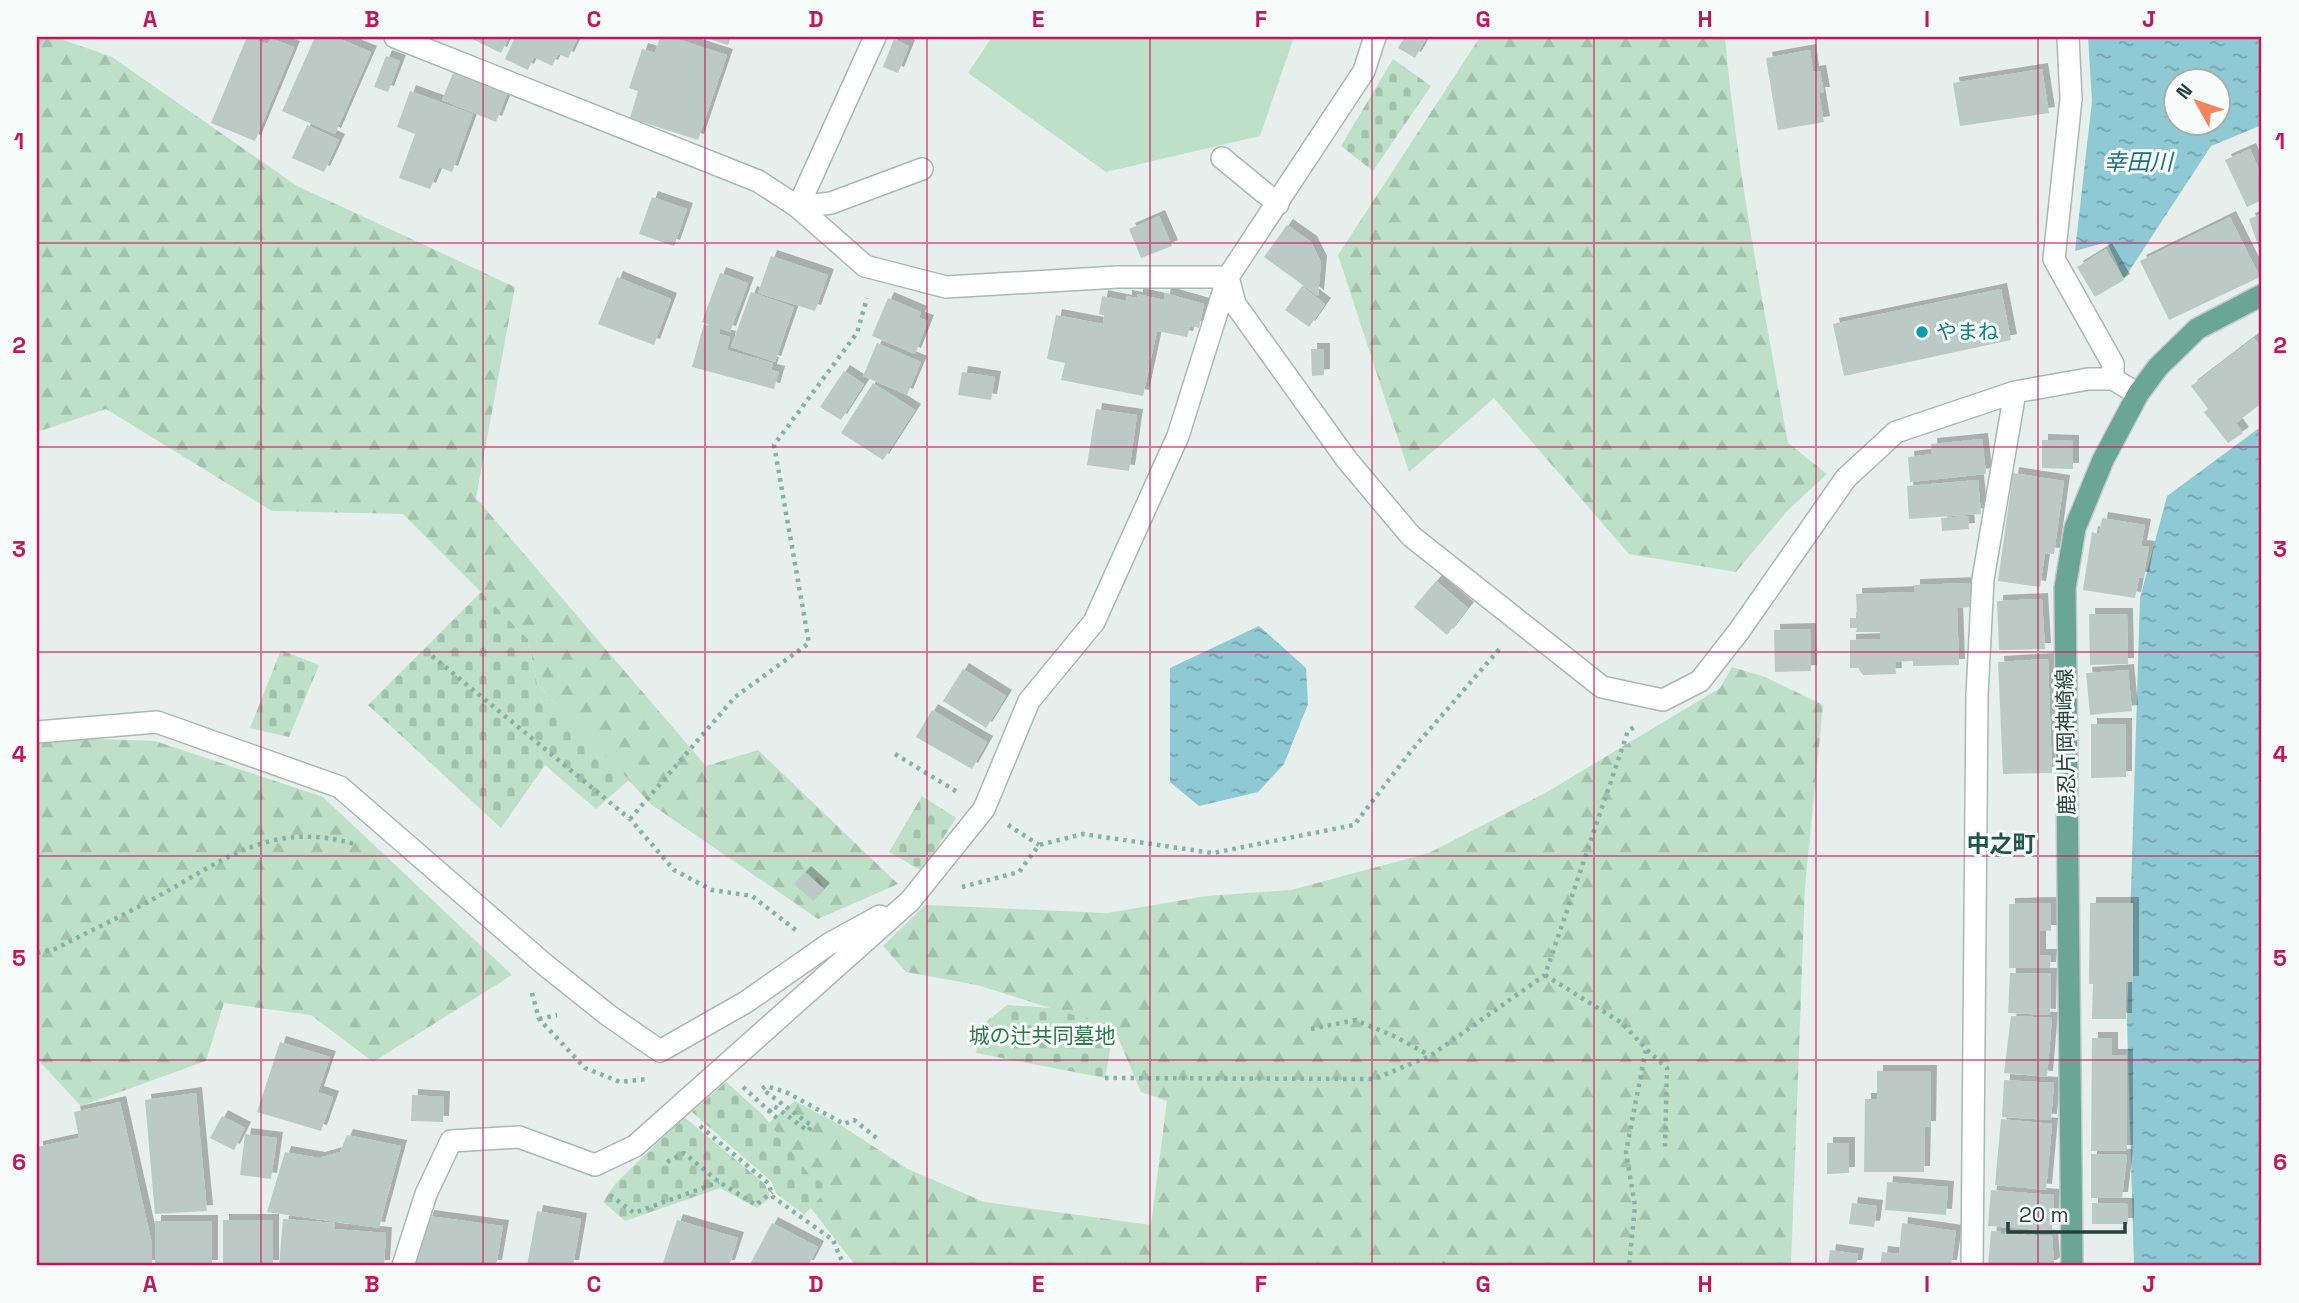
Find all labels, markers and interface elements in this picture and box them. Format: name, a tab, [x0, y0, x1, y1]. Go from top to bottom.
text: A	[143, 4, 158, 34]
text: B	[364, 4, 380, 34]
text: C	[587, 4, 601, 34]
text: D	[808, 4, 824, 34]
text: E	[1032, 4, 1044, 34]
text: F	[1255, 4, 1267, 34]
text: G	[1475, 4, 1491, 34]
text: H	[1697, 4, 1713, 34]
text: I	[1924, 4, 1930, 34]
text: J	[2142, 4, 2156, 34]
north arrow	[2162, 66, 2232, 136]
text: N	[2171, 78, 2198, 104]
text: 1	[14, 126, 24, 156]
text: 1	[2275, 126, 2285, 156]
water label: 幸田川	[2104, 147, 2176, 177]
place label: やまね	[1936, 318, 1999, 345]
marker: やまね	[1914, 324, 1930, 340]
text: 2	[12, 330, 26, 360]
text: 2	[2273, 330, 2287, 360]
text: 3	[12, 534, 26, 564]
text: 3	[2273, 534, 2287, 564]
street label: 鹿忍片岡神崎線	[2051, 668, 2080, 816]
text: 4	[12, 739, 27, 769]
text: 4	[2273, 739, 2288, 769]
district label: 中之町	[1967, 829, 2036, 859]
text: 5	[12, 943, 26, 973]
text: 5	[2273, 943, 2287, 973]
park label: 城の辻共同墓地	[969, 1022, 1116, 1049]
text: 6	[12, 1147, 26, 1177]
text: 6	[2273, 1147, 2287, 1177]
scale bar	[2008, 1191, 2126, 1235]
text: 20 m	[2019, 1201, 2069, 1228]
text: A	[143, 1269, 158, 1299]
text: B	[364, 1269, 380, 1299]
text: C	[587, 1269, 601, 1299]
text: D	[808, 1269, 824, 1299]
text: E	[1032, 1269, 1044, 1299]
text: F	[1255, 1269, 1267, 1299]
text: G	[1475, 1269, 1491, 1299]
text: H	[1697, 1269, 1713, 1299]
text: I	[1924, 1269, 1930, 1299]
text: J	[2142, 1269, 2156, 1299]

